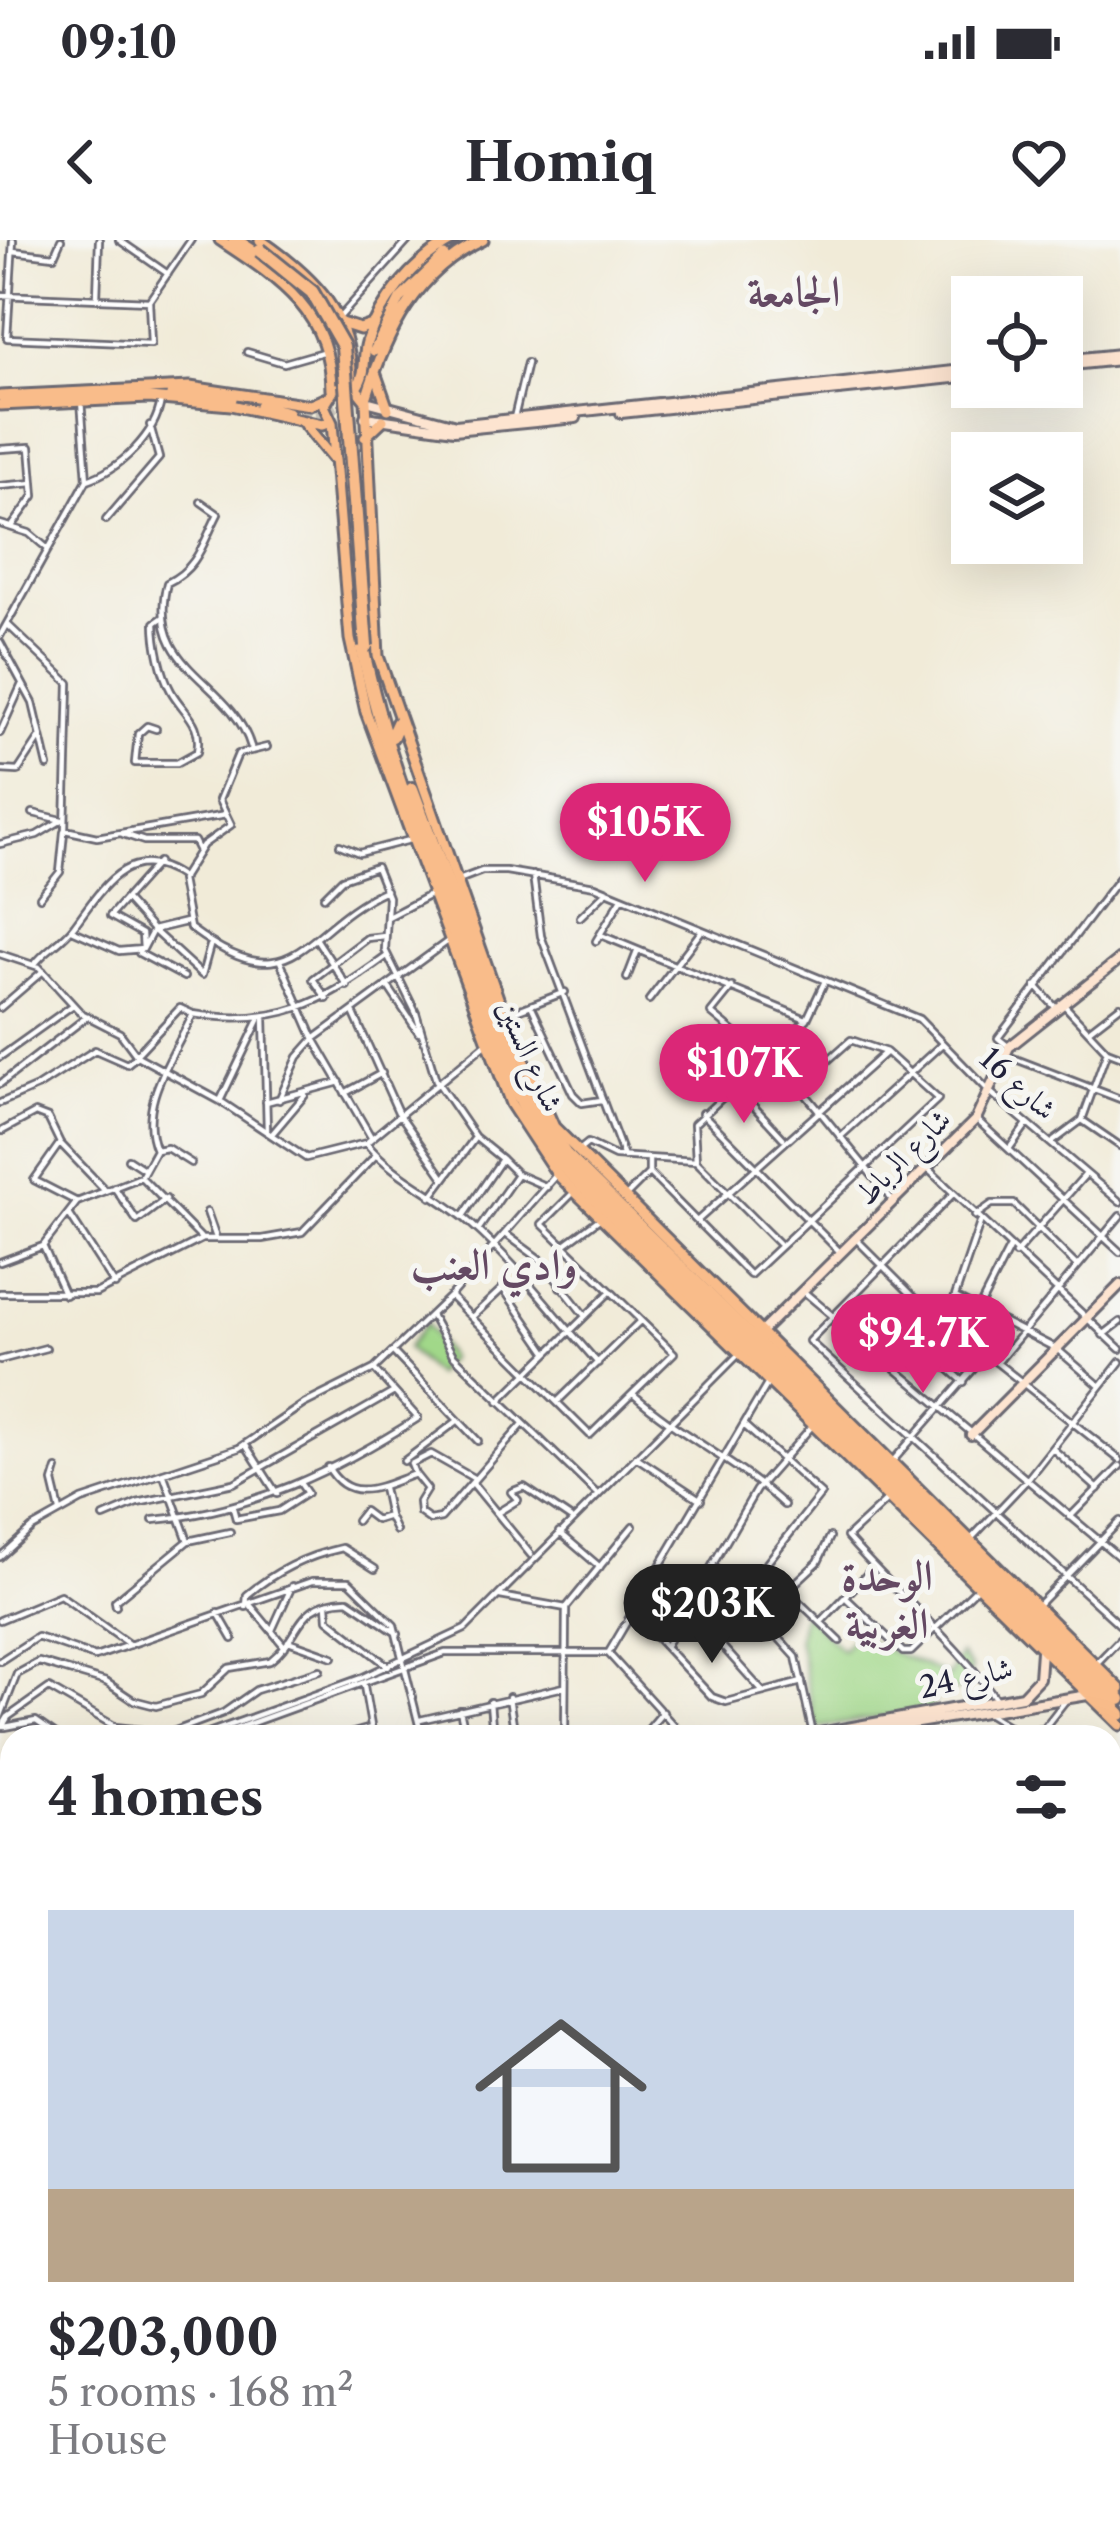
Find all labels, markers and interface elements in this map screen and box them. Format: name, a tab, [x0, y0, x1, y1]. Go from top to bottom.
text: 09:10	[60, 14, 177, 70]
icon: back	[48, 129, 114, 195]
text: Homiq	[465, 129, 655, 195]
icon: heart	[1006, 129, 1072, 195]
district label: الجامعة	[748, 265, 840, 317]
map controls	[951, 276, 1083, 564]
button: locate	[951, 276, 1083, 408]
button: layers	[951, 432, 1083, 564]
pin: $105K	[561, 783, 729, 885]
text: $105K	[587, 798, 703, 846]
street label: شارع الستين	[483, 994, 572, 1121]
pin: $107K	[660, 1024, 828, 1126]
text: $107K	[686, 1039, 802, 1087]
street label: شارع 16	[968, 1040, 1064, 1133]
street label: شارع الرباط	[847, 1101, 963, 1217]
district label: وادي العنب	[411, 1238, 577, 1298]
pin: $94.7K	[825, 1294, 1021, 1396]
text: $94.7K	[858, 1309, 988, 1357]
district label: الوحدة الغربية	[841, 1549, 933, 1652]
pin: $203K	[628, 1564, 796, 1666]
text: $203K	[651, 1579, 773, 1627]
street label: شارع 24	[916, 1649, 1018, 1713]
icon: filters	[1008, 1764, 1074, 1830]
text: 4 homes	[48, 1766, 263, 1828]
icon: home	[453, 1988, 669, 2204]
text: $203,000	[48, 2306, 279, 2368]
text: 5 rooms · 168 m²	[48, 2368, 353, 2416]
text: House	[48, 2416, 167, 2464]

